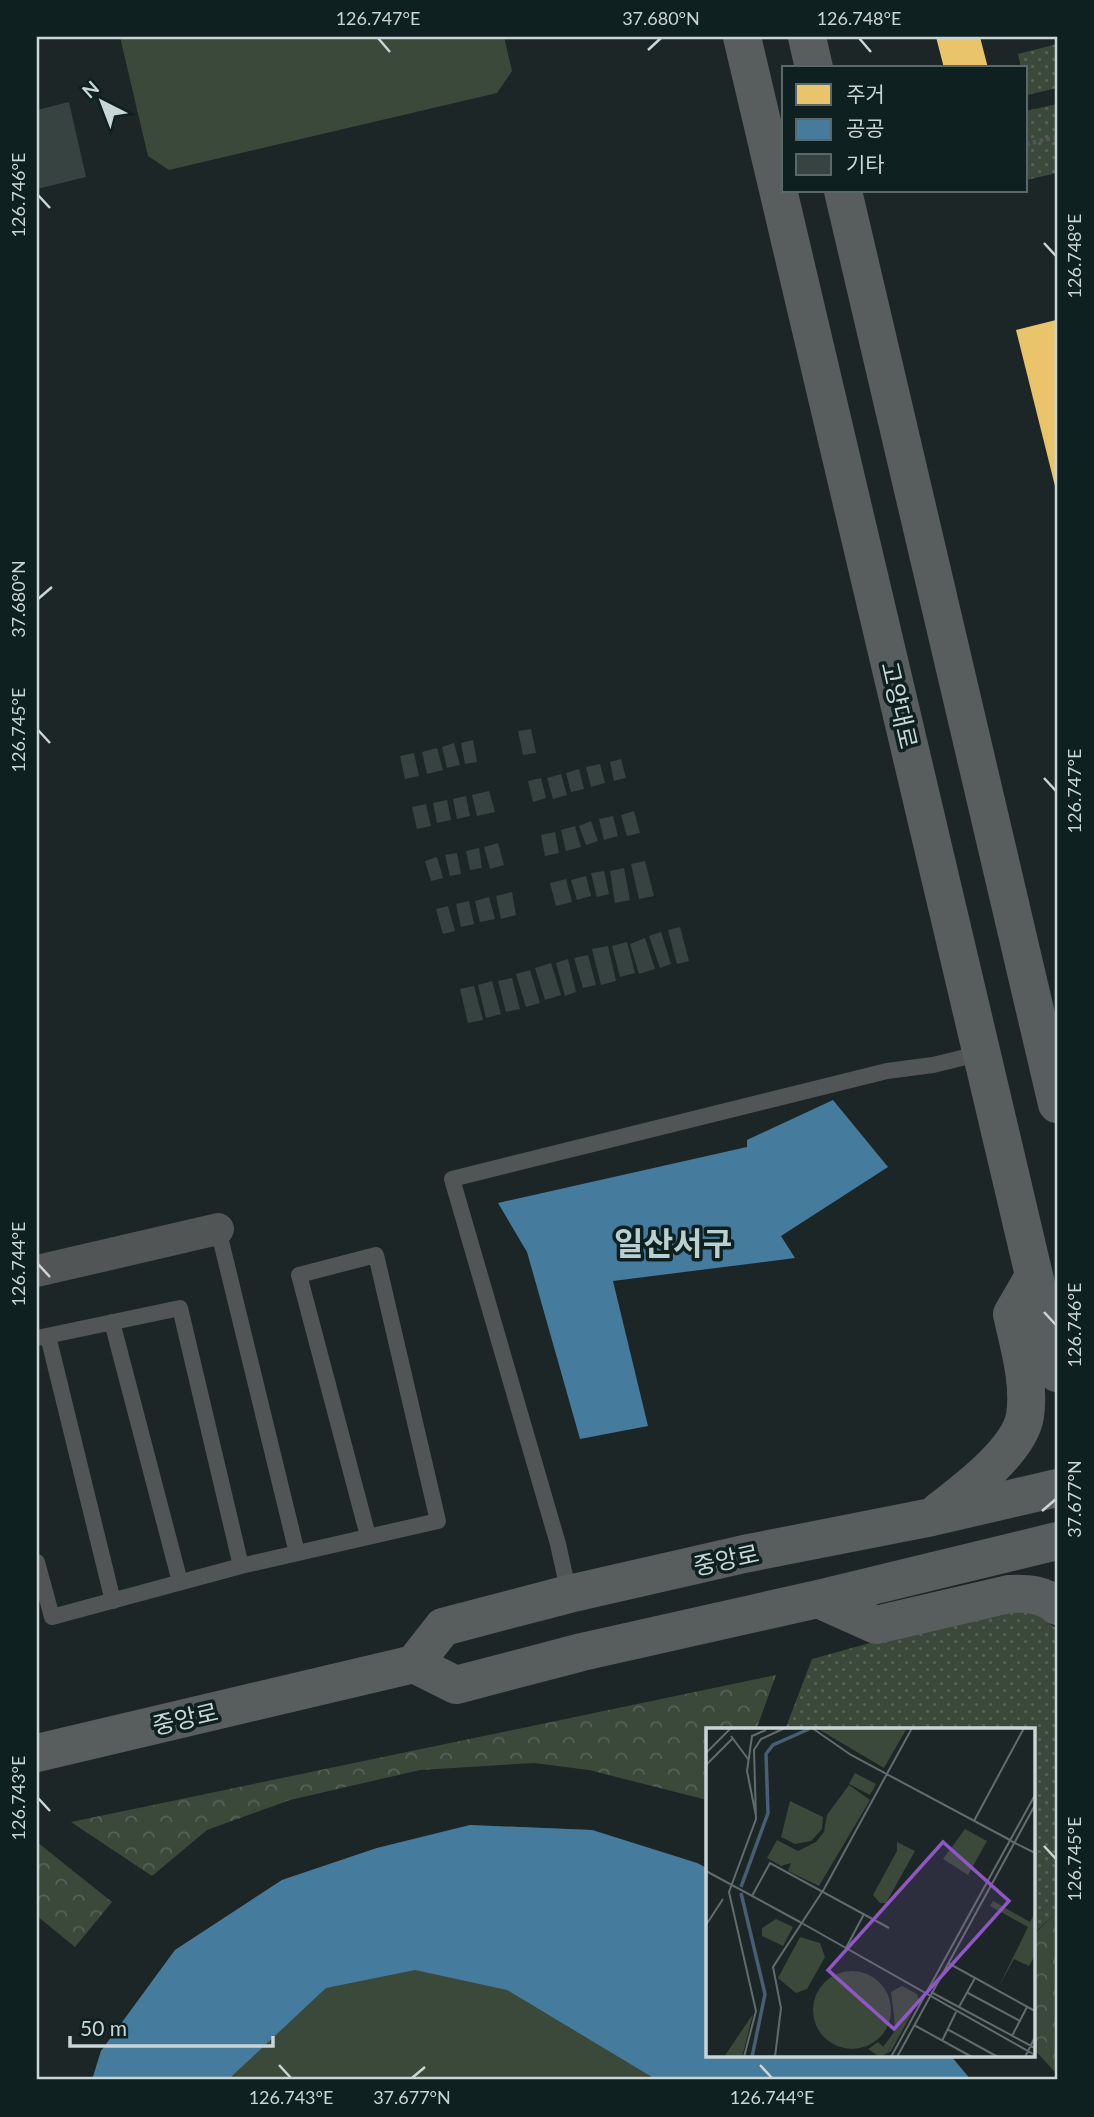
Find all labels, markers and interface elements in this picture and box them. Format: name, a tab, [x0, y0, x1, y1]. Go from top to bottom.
text: 126.747°E	[336, 7, 420, 29]
text: 37.680°N	[622, 7, 700, 29]
text: 126.748°E	[817, 7, 901, 29]
north arrow	[66, 66, 136, 136]
legend	[782, 66, 1028, 192]
text: N	[77, 76, 103, 102]
text: 주거	[846, 81, 885, 106]
text: 공공	[846, 115, 885, 140]
text: 기타	[846, 151, 885, 176]
text: 126.746°E	[7, 153, 29, 237]
text: 126.748°E	[1063, 214, 1085, 298]
text: 37.680°N	[7, 560, 29, 638]
street label: 고양대로	[876, 659, 924, 751]
text: 126.745°E	[7, 688, 29, 772]
text: 126.747°E	[1063, 749, 1085, 833]
text: 126.744°E	[7, 1222, 29, 1306]
district label: 일산서구	[614, 1223, 732, 1262]
text: 126.746°E	[1063, 1283, 1085, 1367]
text: 37.677°N	[1063, 1460, 1085, 1538]
street label: 중앙로	[691, 1538, 761, 1580]
street label: 중앙로	[149, 1696, 221, 1740]
inset map	[706, 1728, 1034, 2058]
text: 126.743°E	[7, 1756, 29, 1840]
text: 126.745°E	[1063, 1817, 1085, 1901]
scale bar	[70, 2005, 273, 2049]
text: 50 m	[80, 2015, 127, 2040]
text: 126.743°E	[249, 2086, 333, 2108]
text: 37.677°N	[373, 2086, 451, 2108]
text: 126.744°E	[730, 2086, 814, 2108]

